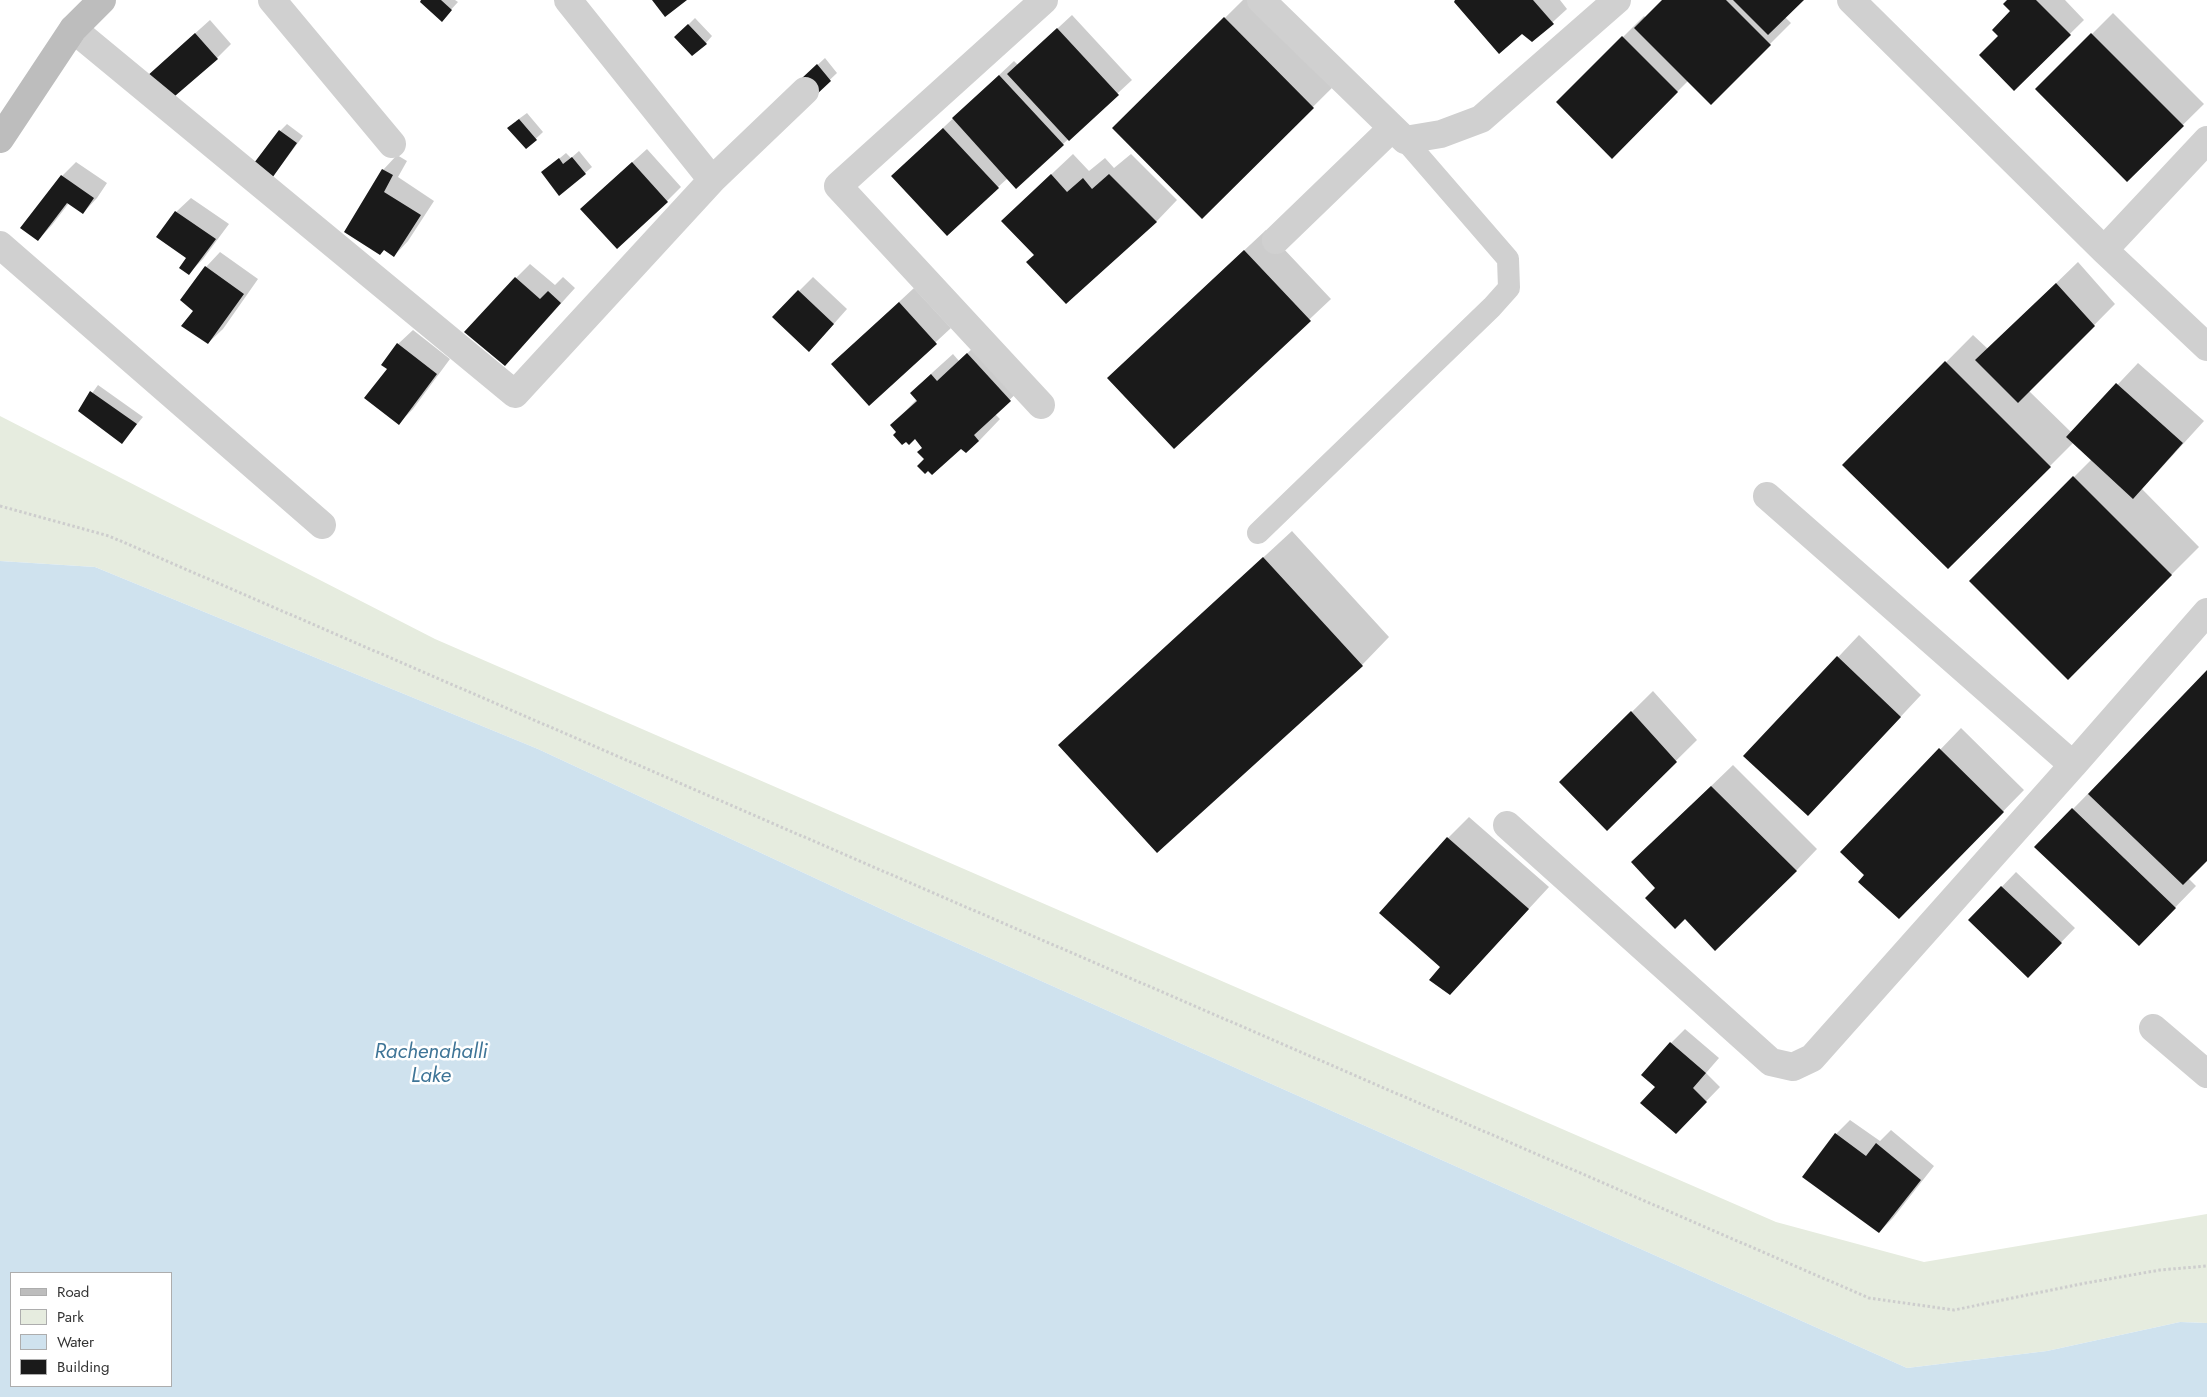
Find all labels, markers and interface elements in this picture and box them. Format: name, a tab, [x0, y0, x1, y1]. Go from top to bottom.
water label: Rachenahalli Lake	[374, 1040, 488, 1090]
legend	[10, 1272, 172, 1387]
text: Road	[57, 1281, 89, 1303]
text: Park	[57, 1306, 84, 1328]
text: Water	[57, 1331, 94, 1353]
text: Building	[57, 1356, 109, 1378]

